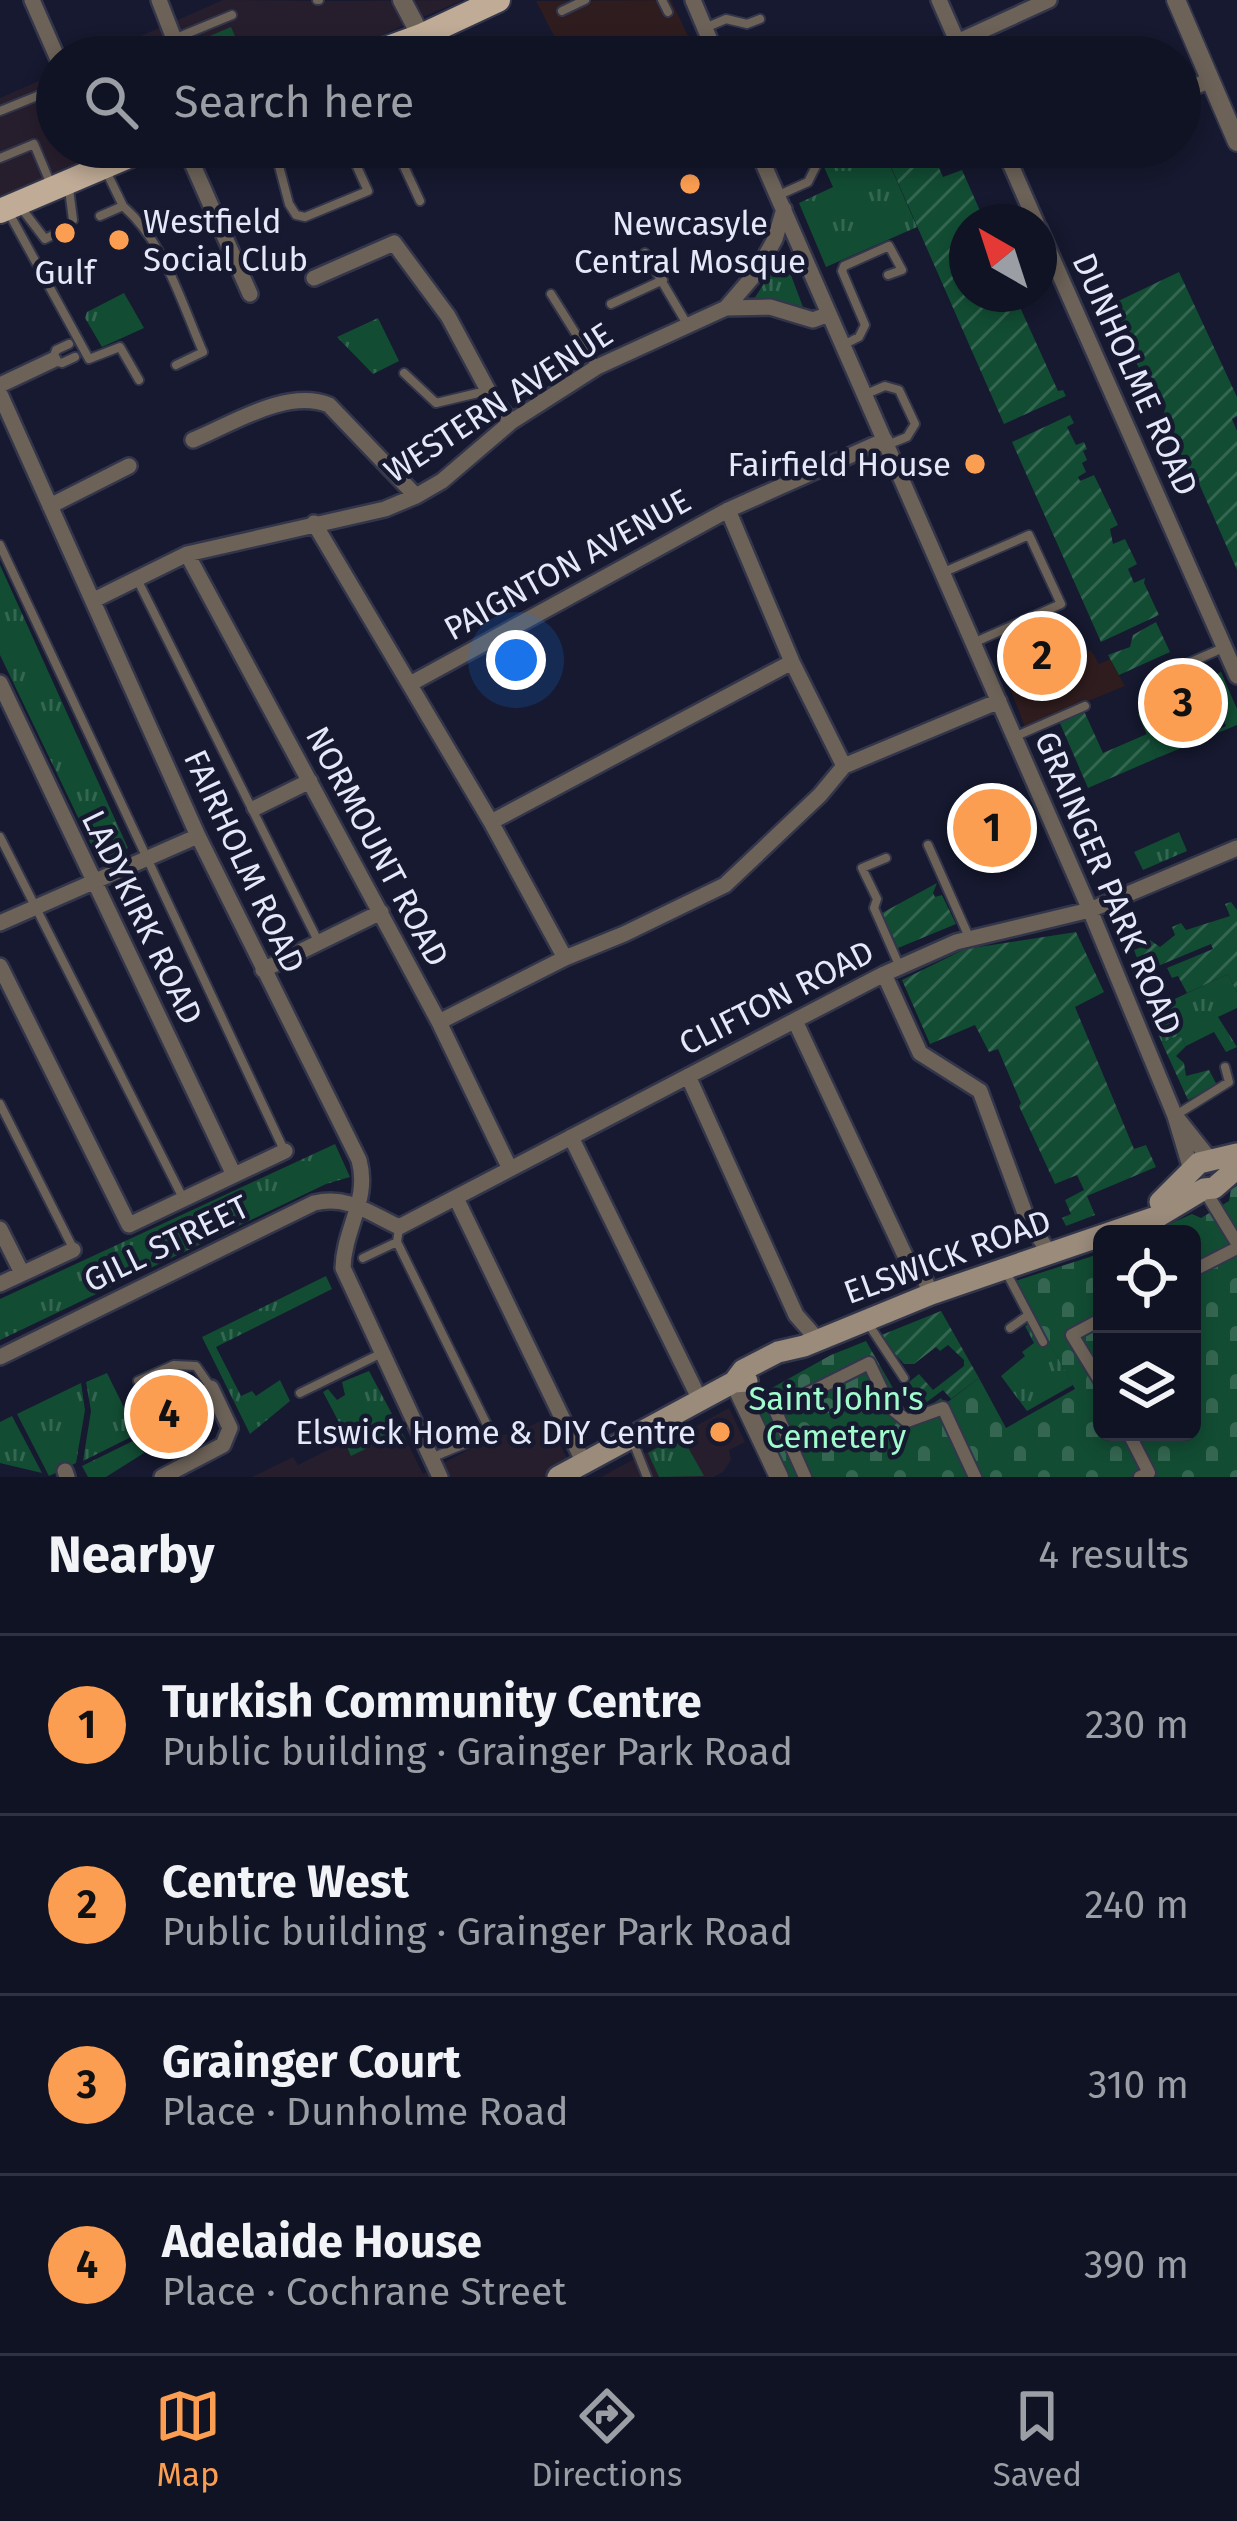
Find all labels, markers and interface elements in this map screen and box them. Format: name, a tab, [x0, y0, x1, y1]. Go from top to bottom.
search box	[36, 36, 1201, 168]
icon: search	[78, 69, 144, 135]
text: Search here	[174, 75, 414, 129]
marker: Newcasyle Central Mosque	[677, 171, 703, 197]
place label: Westfield Social Club	[143, 202, 308, 280]
place label: Newcasyle Central Mosque	[574, 204, 806, 282]
north arrow	[949, 204, 1057, 312]
marker: Gulf	[52, 220, 78, 246]
marker: Westfield Social Club	[106, 227, 132, 253]
street label: DUNHOLME ROAD	[1064, 247, 1207, 502]
place label: Gulf	[35, 253, 98, 293]
street label: WESTERN AVENUE	[377, 314, 620, 492]
place label: Fairfield House	[728, 445, 951, 485]
marker: Fairfield House	[962, 451, 988, 477]
street label: PAIGNTON AVENUE	[437, 481, 698, 649]
pin: 2	[1003, 611, 1081, 701]
your location	[486, 630, 546, 690]
pin: 3	[1144, 658, 1222, 748]
street label: NORMOUNT ROAD	[297, 720, 457, 973]
street label: GRAINGER PARK ROAD	[1026, 726, 1190, 1041]
street label: FAIRHOLM ROAD	[175, 744, 313, 979]
pin: 1	[953, 783, 1031, 873]
street label: LADYKIRK ROAD	[73, 804, 211, 1031]
street label: CLIFTON ROAD	[672, 932, 881, 1064]
street label: GILL STREET	[77, 1187, 256, 1301]
street label: ELSWICK ROAD	[838, 1201, 1056, 1313]
map controls	[1093, 1225, 1201, 1441]
button: locate	[1093, 1225, 1201, 1333]
button: layers	[1093, 1333, 1201, 1441]
pin: 4	[130, 1369, 208, 1459]
park label: Saint John's Cemetery	[748, 1379, 924, 1457]
place label: Elswick Home & DIY Centre	[295, 1413, 696, 1453]
marker: Elswick Home & DIY Centre	[707, 1419, 733, 1445]
text: Nearby	[48, 1524, 214, 1586]
text: 4 results	[1038, 1532, 1189, 1578]
text: Turkish Community Centre	[162, 1675, 702, 1729]
text: 1	[78, 1702, 96, 1748]
text: 230 m	[1085, 1702, 1189, 1748]
text: Public building · Grainger Park Road	[162, 1729, 793, 1775]
text: Centre West	[162, 1855, 409, 1909]
text: 2	[77, 1882, 97, 1928]
text: 240 m	[1084, 1882, 1189, 1928]
text: Public building · Grainger Park Road	[162, 1909, 793, 1955]
text: Grainger Court	[162, 2035, 461, 2089]
text: 3	[77, 2062, 97, 2108]
text: 310 m	[1088, 2062, 1189, 2108]
text: Place · Dunholme Road	[162, 2089, 569, 2135]
text: Adelaide House	[162, 2215, 482, 2269]
text: 4	[76, 2242, 98, 2288]
text: 390 m	[1084, 2242, 1189, 2288]
text: Place · Cochrane Street	[162, 2269, 566, 2315]
tab: Map	[155, 2383, 221, 2495]
tab: Directions	[531, 2383, 683, 2495]
tab: Saved	[993, 2383, 1082, 2495]

